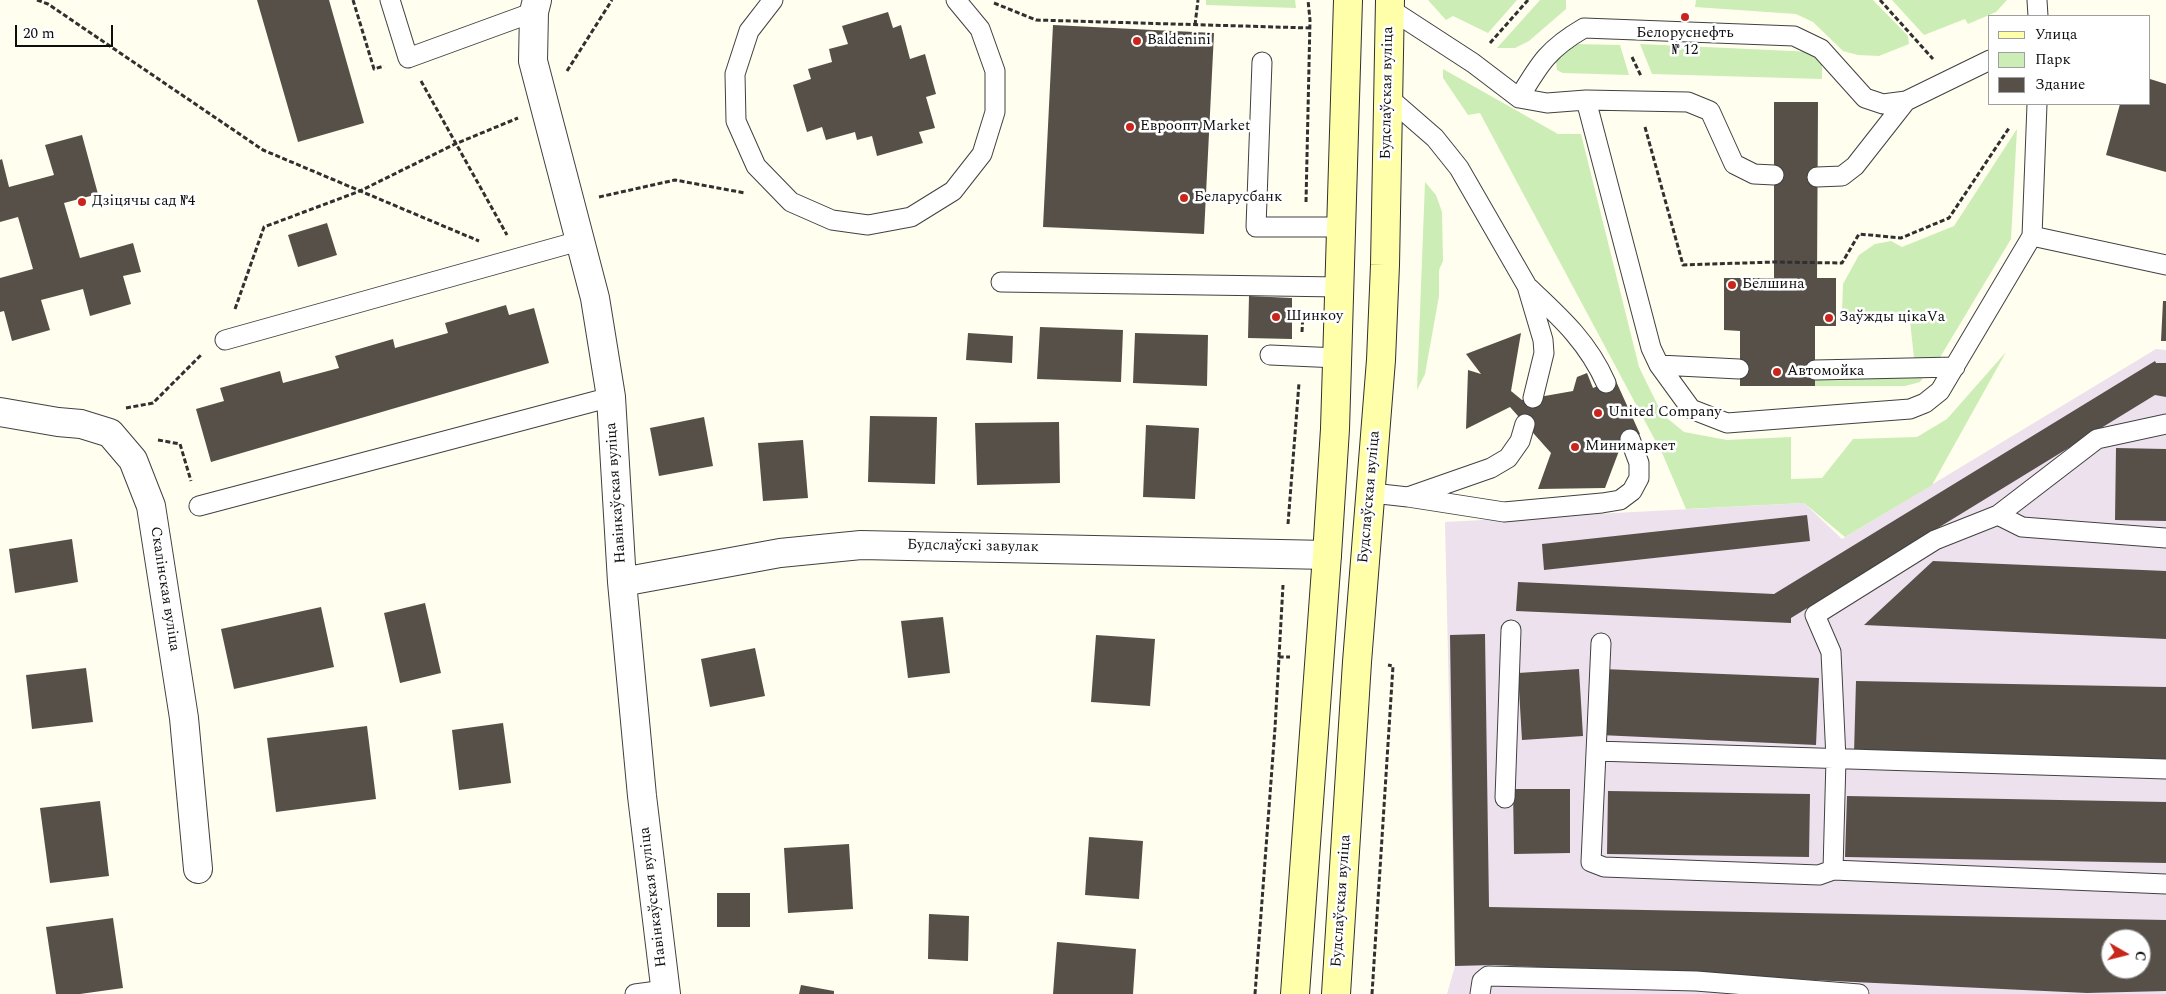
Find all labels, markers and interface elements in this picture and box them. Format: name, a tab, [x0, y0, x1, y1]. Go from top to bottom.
marker: Белоруснефть № 12	[1679, 11, 1691, 23]
scale bar	[18, 15, 115, 47]
legend	[1988, 15, 2151, 105]
text: 20 m	[23, 22, 55, 45]
text: Улица	[2035, 23, 2077, 46]
place label: Белоруснефть № 12	[1636, 25, 1734, 60]
street label: Будслаўская вуліца	[1378, 26, 1398, 160]
place label: Baldenini	[1147, 32, 1211, 50]
marker: Baldenini	[1131, 35, 1143, 47]
text: Парк	[2035, 48, 2071, 71]
text: Здание	[2035, 73, 2085, 96]
place label: Евроопт Market	[1140, 118, 1250, 136]
marker: Евроопт Market	[1124, 121, 1136, 133]
place label: Беларусбанк	[1194, 189, 1282, 207]
marker: Беларусбанк	[1178, 192, 1190, 204]
place label: Дзіцячы сад №4	[92, 193, 195, 211]
marker: Дзіцячы сад №4	[76, 196, 88, 208]
place label: Белшина	[1742, 276, 1805, 294]
marker: Белшина	[1726, 279, 1738, 291]
place label: Шинкоу	[1286, 308, 1343, 326]
place label: Заўжды цікаVа	[1839, 309, 1945, 327]
marker: Шинкоу	[1270, 311, 1282, 323]
marker: Заўжды цікаVа	[1823, 312, 1835, 324]
place label: Автомойка	[1787, 363, 1864, 381]
marker: Автомойка	[1771, 366, 1783, 378]
place label: United Company	[1608, 404, 1721, 422]
marker: United Company	[1592, 407, 1604, 419]
street label: Навінкаўская вуліца	[603, 422, 631, 564]
street label: Будслаўская вуліца	[1355, 430, 1385, 564]
place label: Минимаркет	[1585, 438, 1675, 456]
marker: Минимаркет	[1569, 441, 1581, 453]
street label: Скалінская вуліца	[145, 525, 183, 653]
street label: Будслаўскі завулак	[907, 537, 1039, 557]
street label: Навінкаўская вуліца	[636, 826, 672, 968]
street label: Будслаўская вуліца	[1328, 834, 1356, 968]
north arrow	[2101, 929, 2151, 979]
text: С	[2129, 950, 2151, 962]

